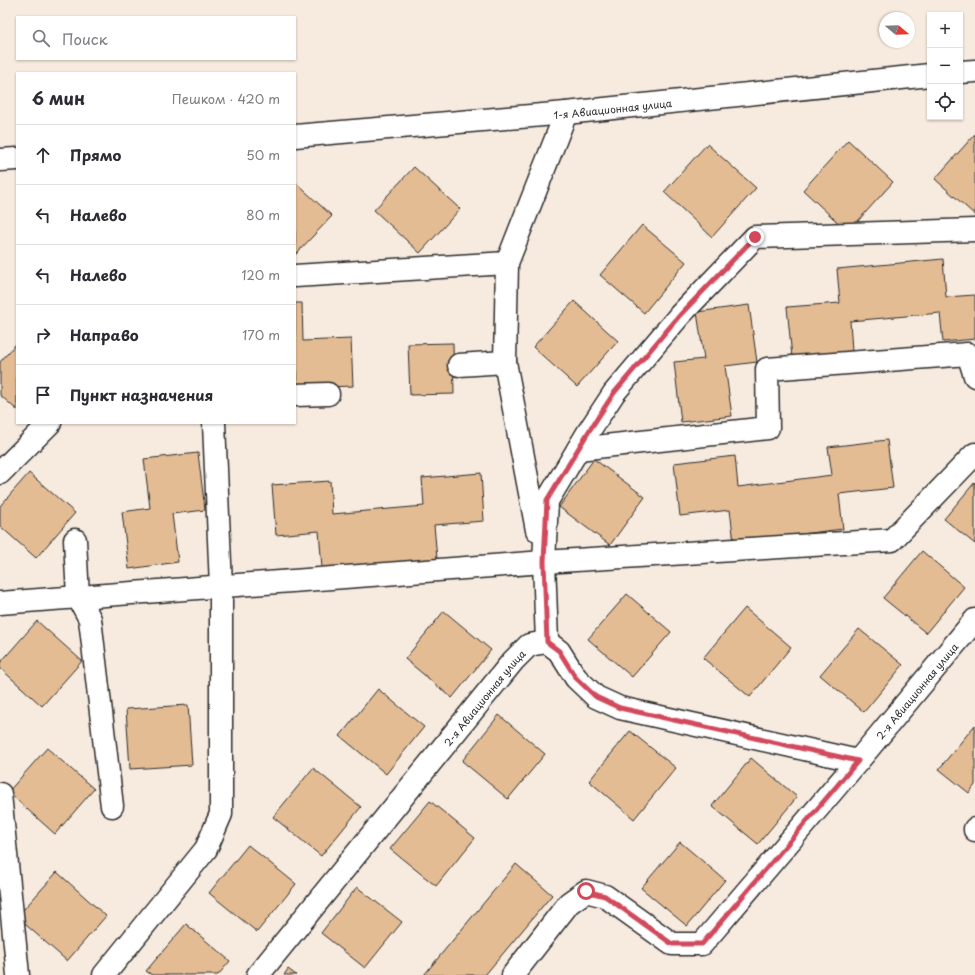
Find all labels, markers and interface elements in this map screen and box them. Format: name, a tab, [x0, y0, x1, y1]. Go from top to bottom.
north arrow	[879, 12, 915, 48]
map controls	[927, 12, 963, 120]
button: +	[927, 12, 963, 48]
search box	[16, 16, 296, 60]
icon: search	[30, 27, 52, 49]
text: Поиск	[62, 27, 108, 50]
button: −	[927, 48, 963, 84]
button: locate	[927, 84, 963, 120]
text: 6 мин	[32, 85, 85, 111]
text: Пешком · 420 m	[172, 89, 280, 108]
street label: 1-я Авиационная улица	[553, 94, 673, 122]
text: Прямо	[70, 143, 121, 166]
icon: ahead	[32, 144, 54, 166]
text: 50 m	[246, 145, 280, 164]
text: Налево	[70, 203, 127, 226]
icon: left	[32, 204, 54, 226]
text: 80 m	[246, 205, 280, 224]
route end	[746, 228, 764, 246]
text: Налево	[70, 263, 127, 286]
icon: left	[32, 264, 54, 286]
text: 120 m	[241, 265, 280, 284]
text: Направо	[70, 323, 139, 346]
icon: right	[32, 324, 54, 346]
text: 170 m	[242, 325, 280, 344]
text: Пункт назначения	[70, 383, 213, 406]
icon: arrive	[32, 384, 54, 406]
street label: 2-я Авиационная улица	[872, 639, 961, 742]
street label: 2-я Авиационная улица	[440, 645, 529, 749]
route start	[577, 882, 595, 900]

